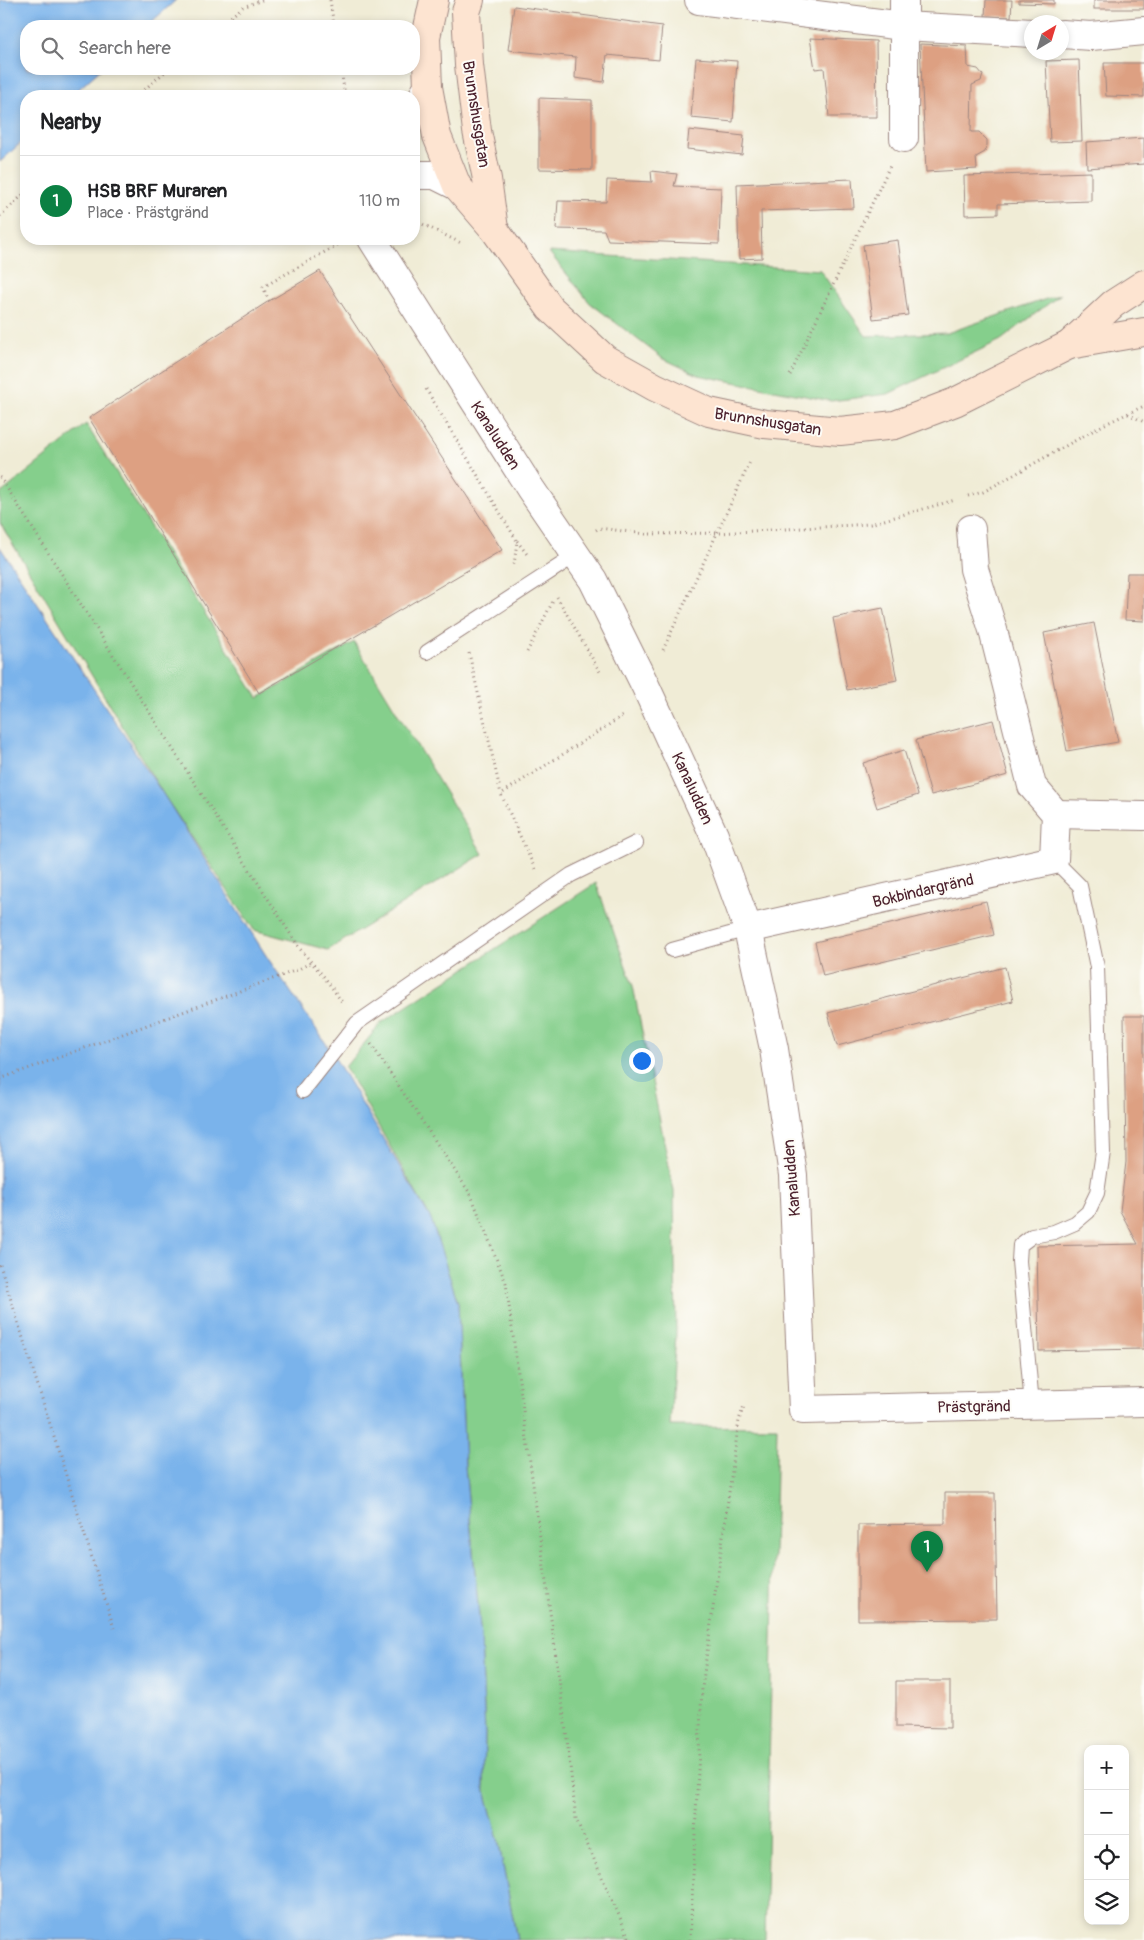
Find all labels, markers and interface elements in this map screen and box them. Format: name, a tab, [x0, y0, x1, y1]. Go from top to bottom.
north arrow	[1024, 15, 1069, 60]
search box	[20, 20, 420, 75]
icon: search	[38, 34, 66, 62]
text: Search here	[78, 36, 171, 60]
street label: Brunnshusgatan	[458, 59, 494, 169]
text: Nearby	[40, 109, 101, 136]
text: HSB BRF Muraren	[87, 179, 227, 203]
text: 1	[53, 191, 59, 211]
text: 110 m	[359, 191, 400, 211]
text: Place · Prästgränd	[87, 203, 209, 223]
street label: Kanaludden	[466, 398, 525, 473]
street label: Brunnshusgatan	[713, 404, 823, 440]
street label: Kanaludden	[667, 749, 718, 828]
street label: Bokbindargränd	[871, 870, 976, 912]
your location	[629, 1048, 655, 1074]
street label: Kanaludden	[779, 1138, 805, 1217]
street label: Prästgränd	[937, 1396, 1011, 1418]
pin: 1	[911, 1531, 943, 1572]
map controls	[1084, 1745, 1129, 1925]
button: +	[1084, 1745, 1129, 1790]
button: −	[1084, 1790, 1129, 1835]
button: locate	[1084, 1835, 1129, 1880]
button: layers	[1084, 1880, 1129, 1925]

